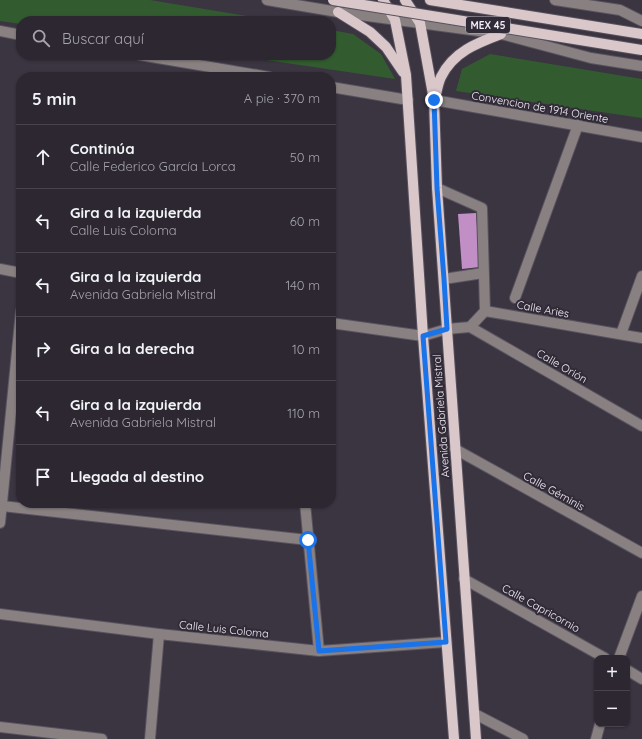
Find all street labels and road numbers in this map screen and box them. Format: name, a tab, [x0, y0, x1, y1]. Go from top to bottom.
road number: MEX 45	[466, 17, 510, 33]
street label: Convencion de 1914 Oriente	[470, 88, 610, 126]
street label: Calle Aries	[516, 297, 570, 321]
street label: Calle Orión	[534, 346, 590, 386]
street label: Avenida Gabriela Mistral	[430, 354, 452, 478]
street label: Calle Géminis	[521, 468, 587, 514]
street label: Calle Capricornio	[500, 581, 583, 635]
street label: Calle Luis Coloma	[178, 617, 270, 641]

